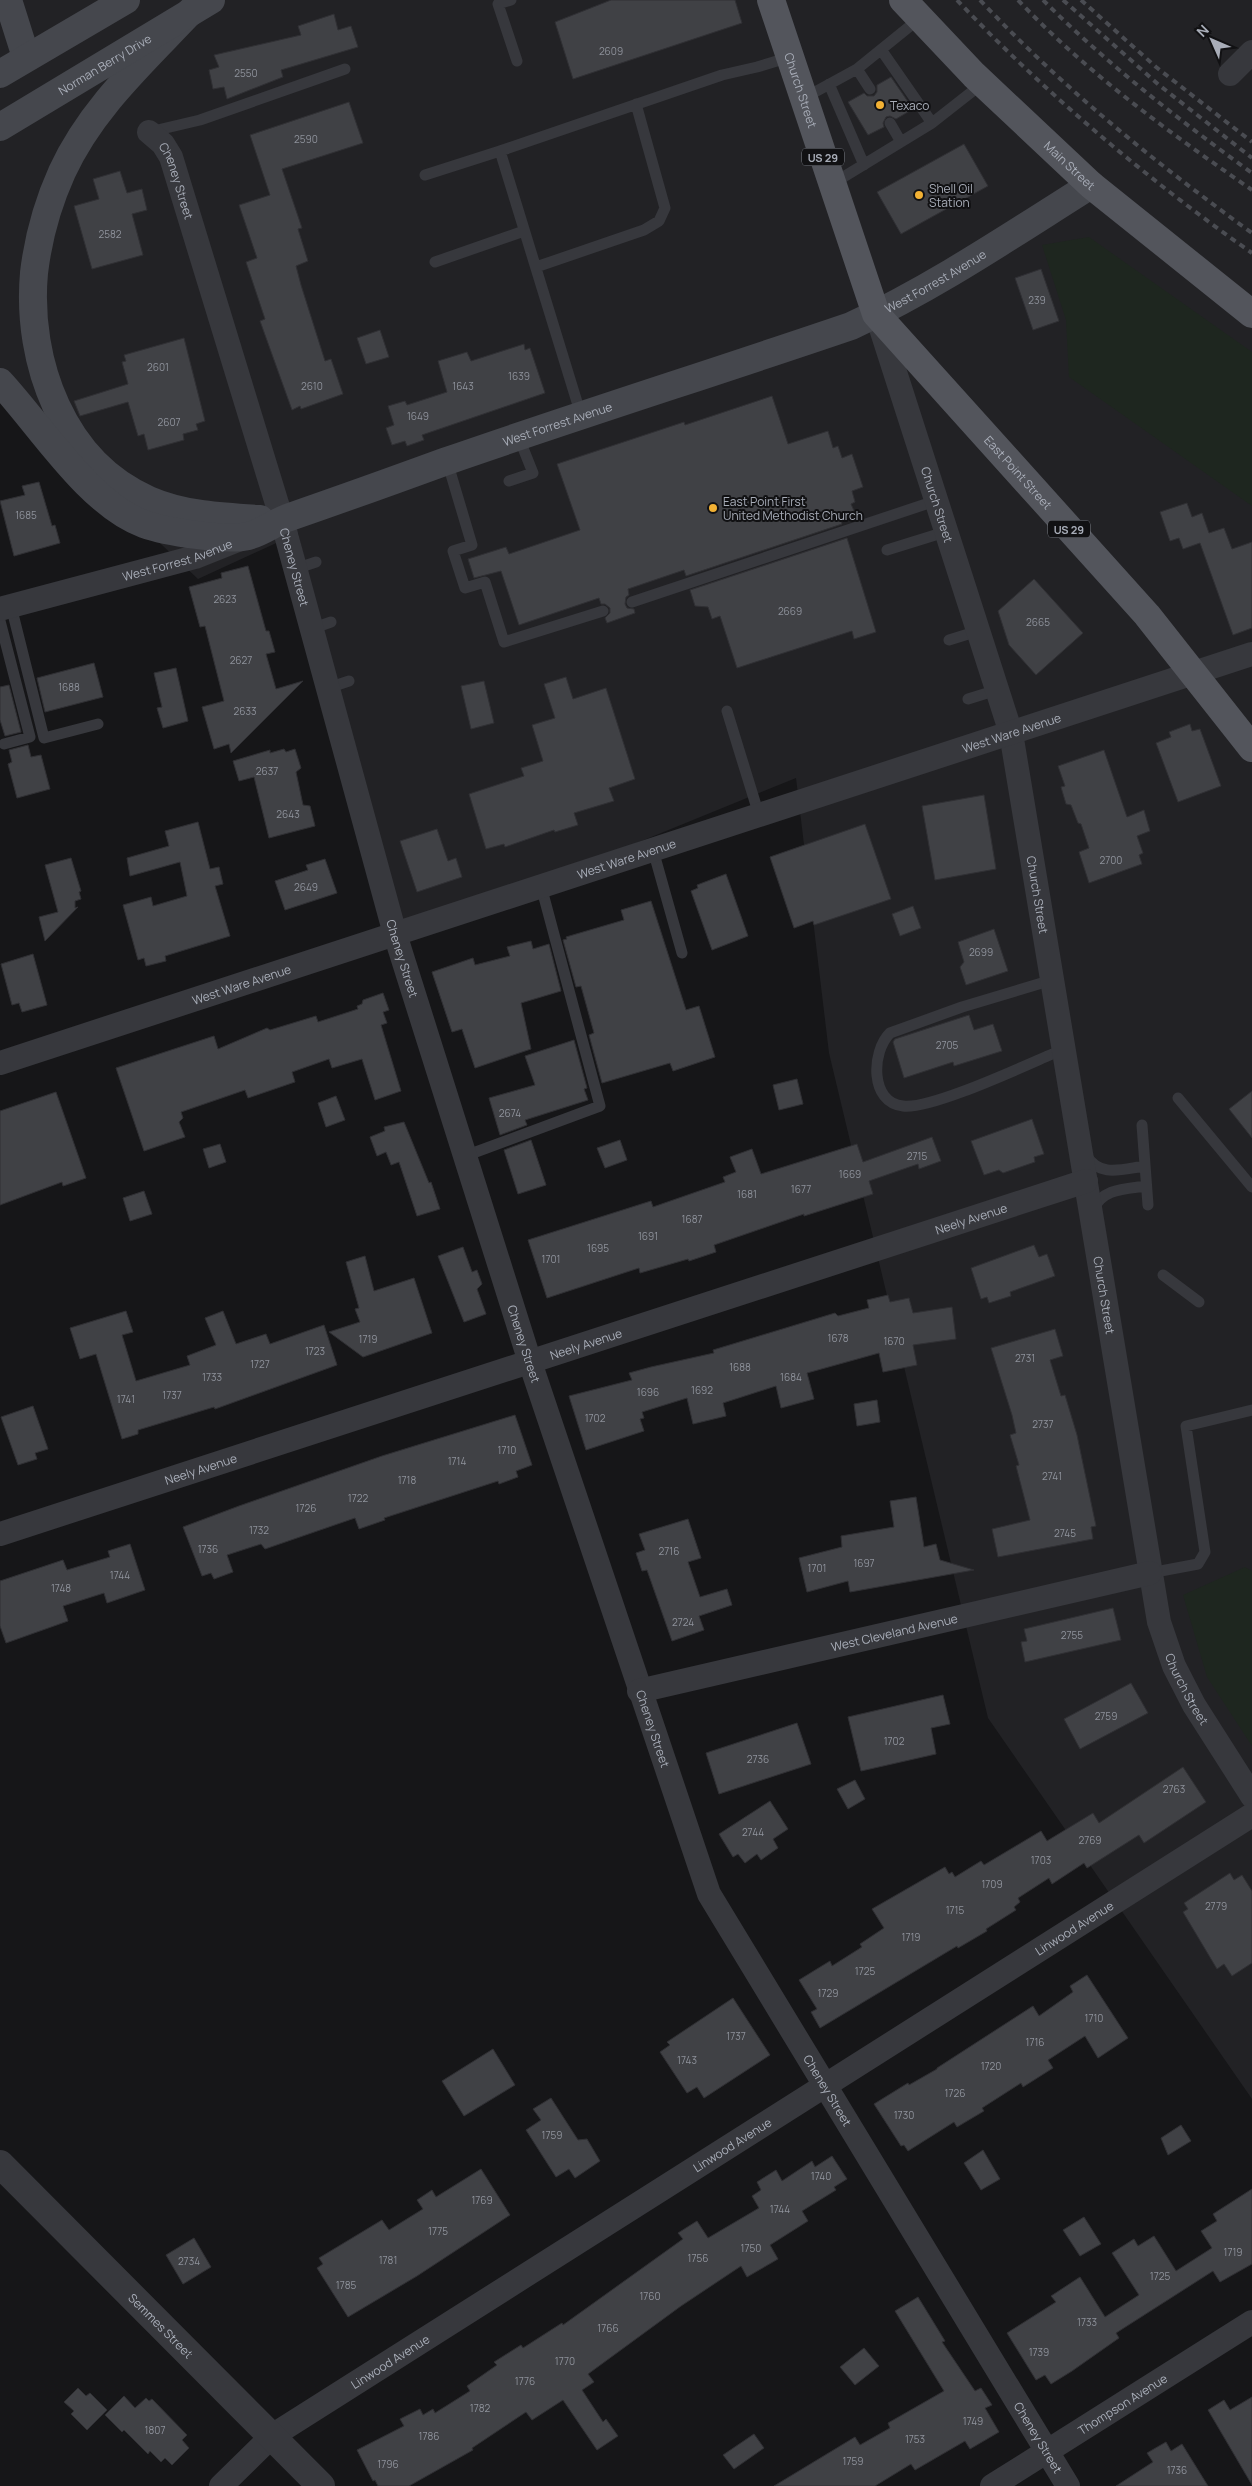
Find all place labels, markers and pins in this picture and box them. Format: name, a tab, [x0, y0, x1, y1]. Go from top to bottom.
place label: Texaco	[890, 97, 929, 114]
marker: Texaco	[874, 99, 886, 111]
place label: Shell Oil Station	[929, 180, 973, 211]
marker: Shell Oil Station	[913, 189, 925, 201]
place label: East Point First United Methodist Church	[723, 493, 863, 524]
marker: East Point First United Methodist Church	[707, 502, 719, 514]

